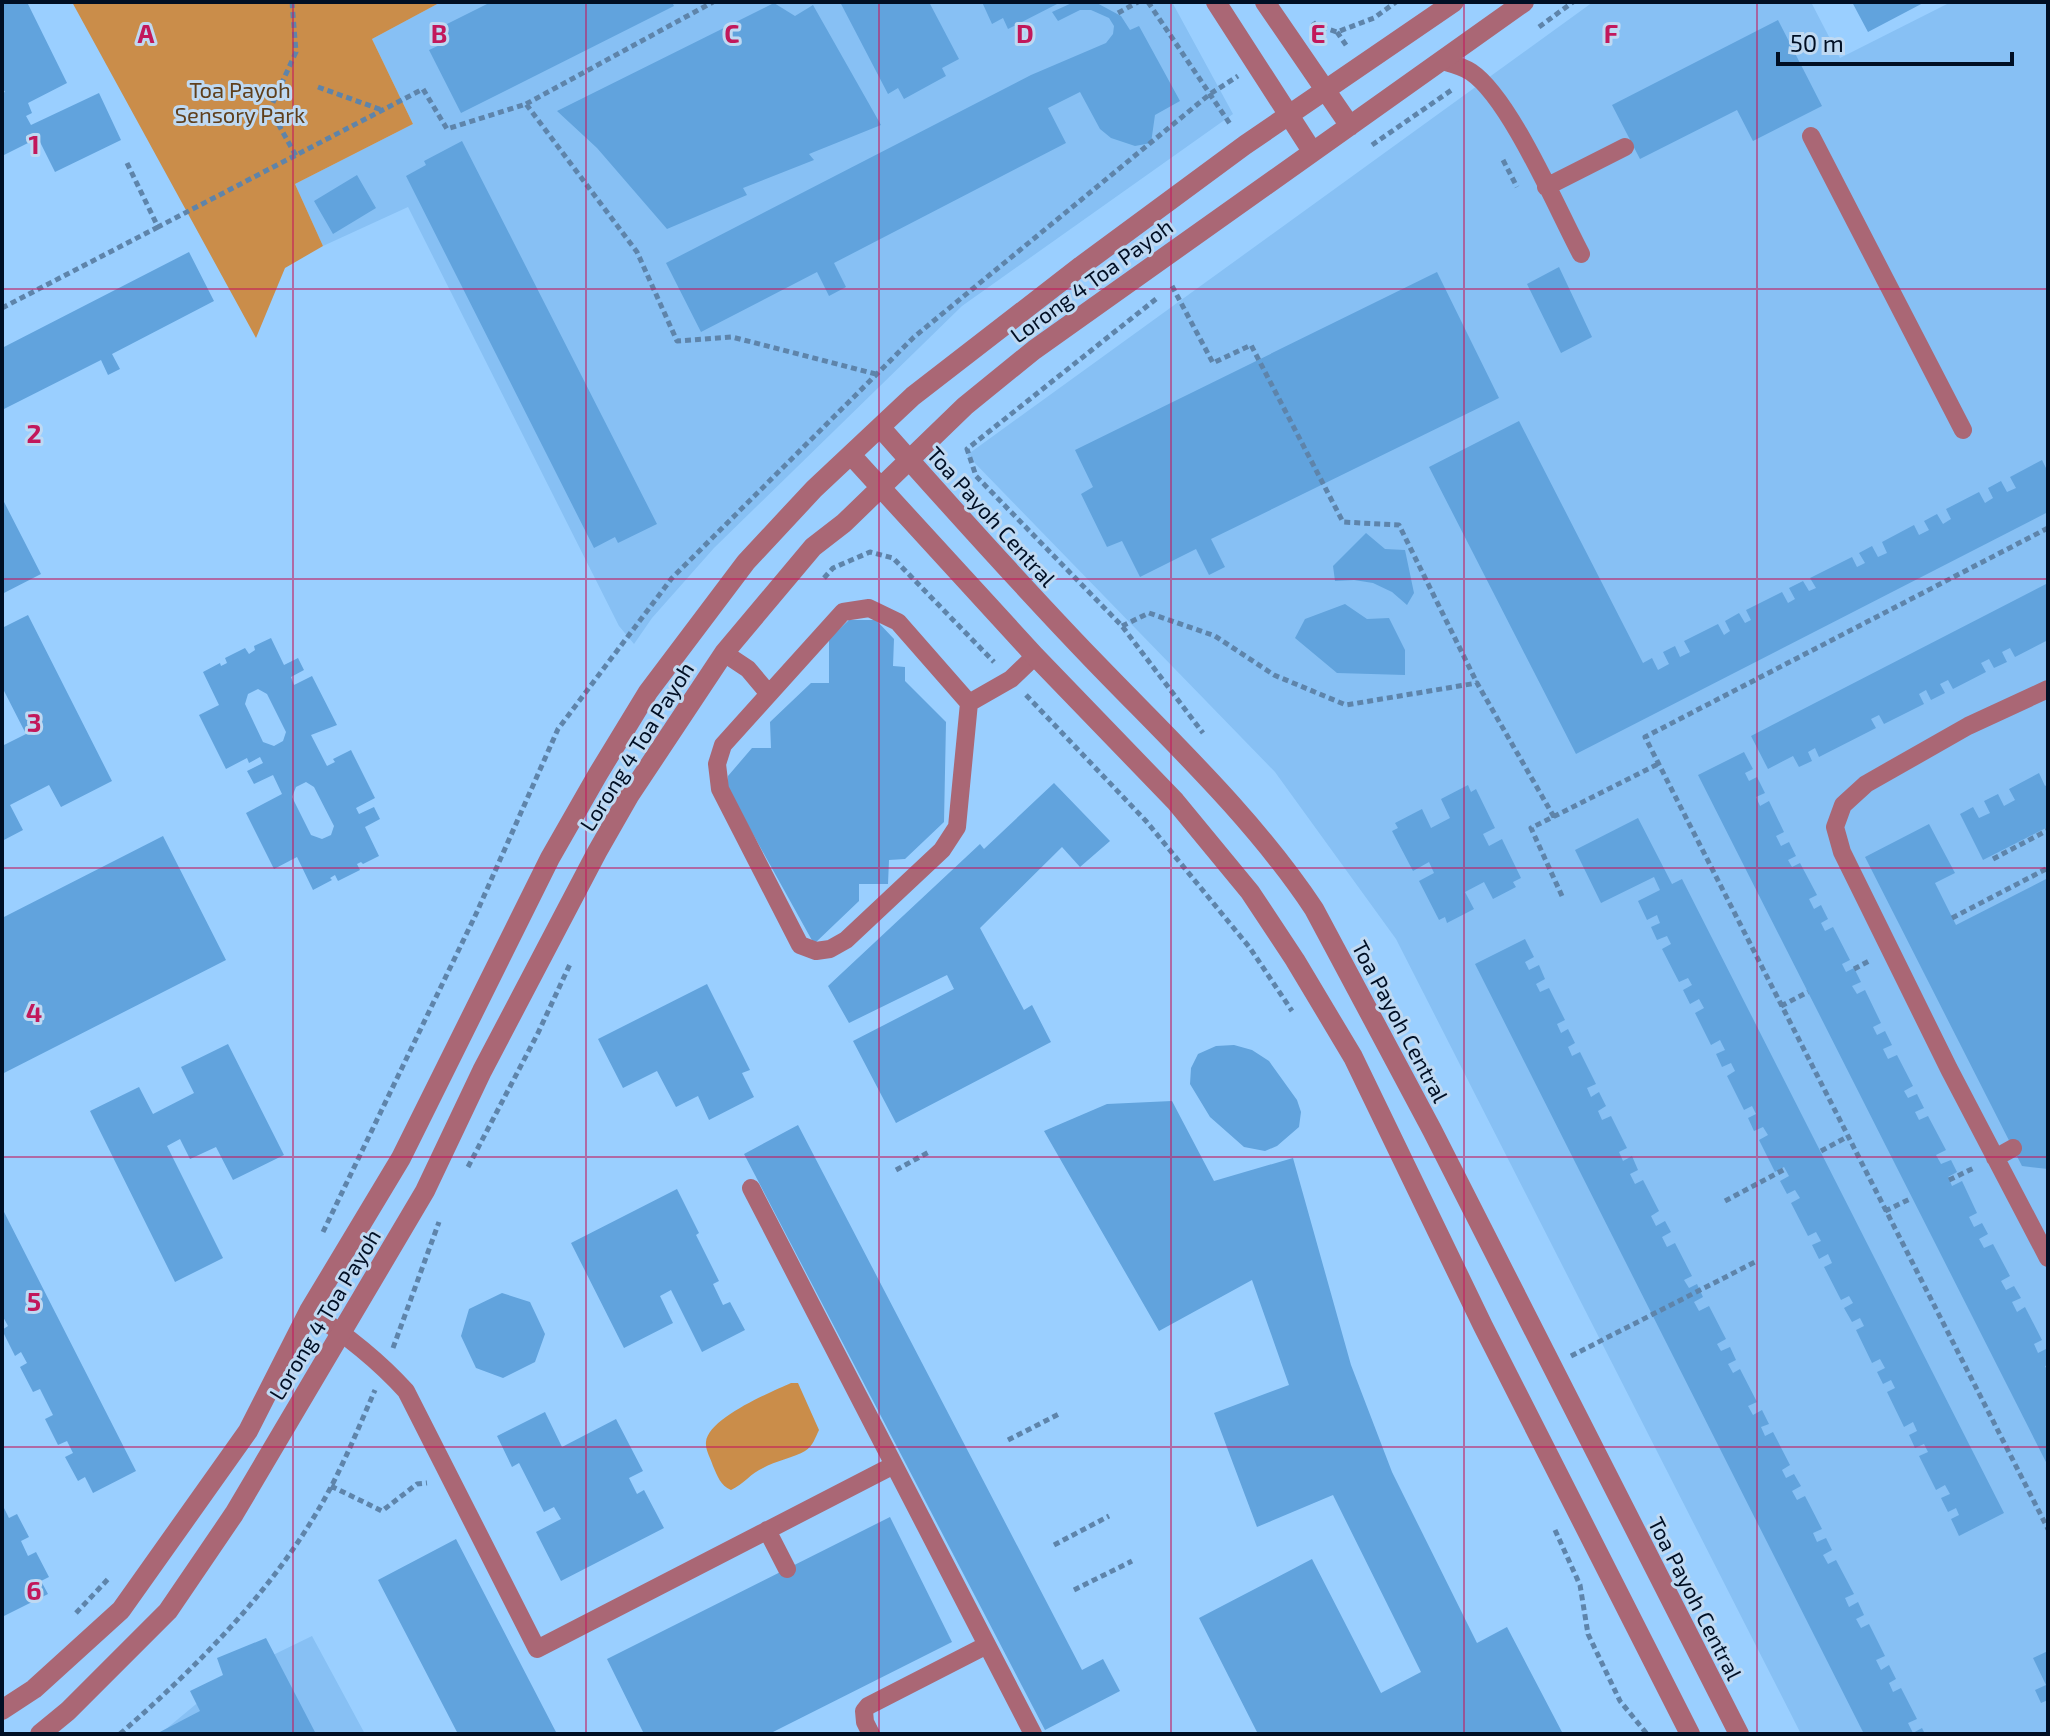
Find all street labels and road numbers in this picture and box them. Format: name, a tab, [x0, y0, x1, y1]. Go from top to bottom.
street label: Lorong 4 Toa Payoh	[1005, 212, 1177, 348]
street label: Toa Payoh Central	[922, 441, 1062, 592]
street label: Lorong 4 Toa Payoh	[574, 657, 698, 835]
street label: Toa Payoh Central	[1347, 936, 1455, 1107]
street label: Lorong 4 Toa Payoh	[263, 1224, 385, 1404]
street label: Toa Payoh Central	[1644, 1512, 1749, 1684]

